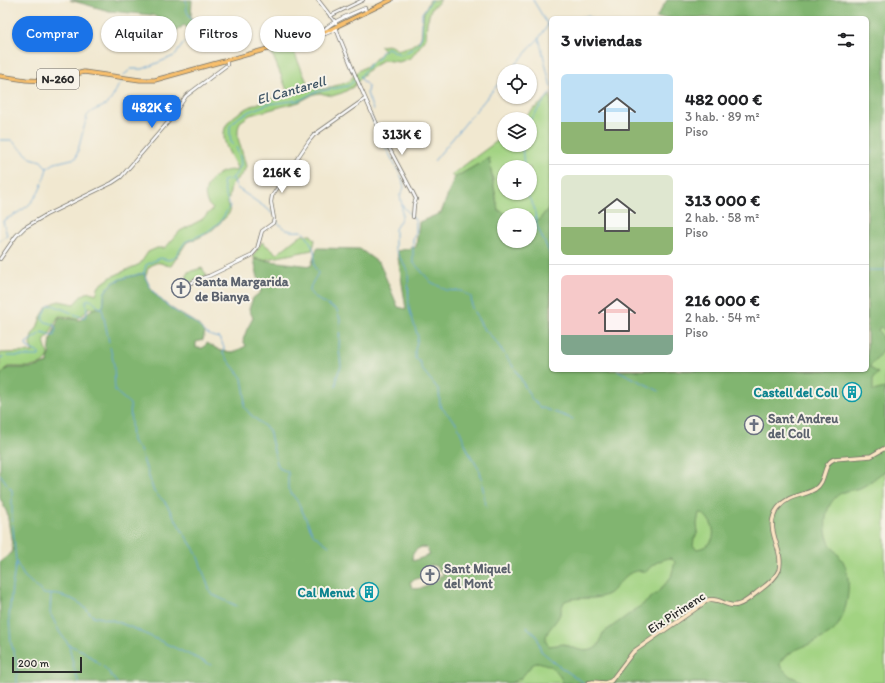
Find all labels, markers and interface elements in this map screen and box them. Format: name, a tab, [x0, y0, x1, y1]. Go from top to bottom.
chip: Comprar	[12, 16, 93, 52]
chip: Alquilar	[101, 16, 177, 52]
chip: Filtros	[185, 16, 252, 52]
chip: Nuevo	[260, 16, 325, 52]
icon: filters	[835, 29, 857, 51]
text: 3 viviendas	[561, 30, 642, 50]
map controls	[497, 64, 537, 248]
button: locate	[497, 64, 537, 104]
road number: N-260	[37, 69, 79, 89]
water label: El Cantarell	[255, 72, 329, 108]
text: 482 000 €	[685, 89, 762, 109]
icon: home	[593, 90, 641, 138]
pin: 482K €	[119, 95, 185, 129]
text: 482K €	[132, 100, 172, 115]
text: 3 hab. · 89 m²	[685, 109, 760, 124]
button: layers	[497, 112, 537, 152]
pin: 313K €	[369, 122, 435, 156]
text: Piso	[685, 124, 708, 139]
text: 313K €	[383, 127, 421, 142]
pin: 216K €	[249, 160, 315, 194]
button: +	[497, 160, 537, 200]
text: 216K €	[263, 165, 301, 180]
text: 313 000 €	[685, 190, 760, 210]
icon: home	[593, 191, 641, 239]
button: −	[497, 208, 537, 248]
text: 2 hab. · 58 m²	[685, 210, 759, 225]
text: Piso	[685, 225, 708, 240]
place label: Santa Margarida de Bianya	[195, 274, 289, 305]
church icon: Santa Margarida de Bianya	[170, 277, 192, 299]
text: 216 000 €	[685, 290, 760, 310]
icon: home	[593, 291, 641, 339]
text: 2 hab. · 54 m²	[685, 310, 760, 325]
text: Piso	[685, 325, 708, 340]
building icon: Castell del Coll	[841, 381, 863, 403]
place label: Castell del Coll	[754, 385, 838, 400]
place label: Sant Andreu del Coll	[768, 411, 839, 441]
church icon: Sant Andreu del Coll	[743, 414, 765, 436]
place label: Sant Miquel del Mont	[444, 561, 511, 591]
church icon: Sant Miquel del Mont	[419, 564, 441, 586]
building icon: Cal Menut	[358, 581, 380, 603]
place label: Cal Menut	[298, 585, 355, 600]
street label: Eix Pirinenc	[645, 588, 708, 637]
scale bar	[12, 655, 82, 674]
text: 200 m	[18, 657, 49, 670]

